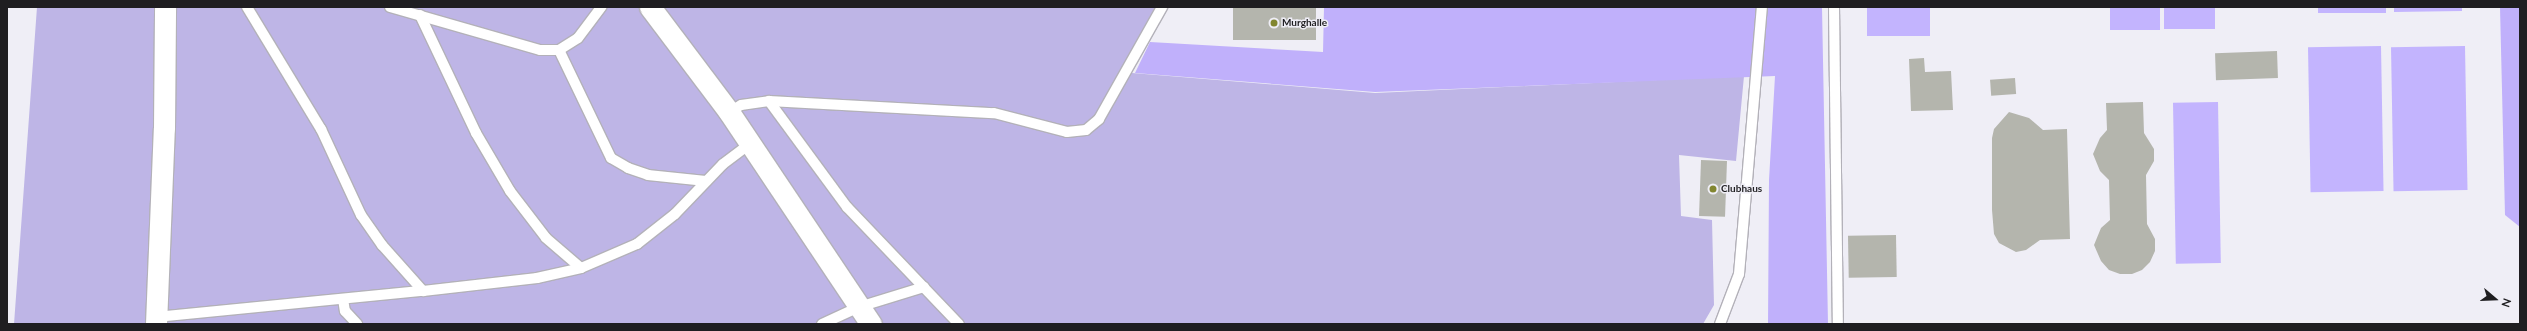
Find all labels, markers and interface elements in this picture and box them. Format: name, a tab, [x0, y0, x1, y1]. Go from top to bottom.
place label: Murghalle	[1282, 17, 1327, 29]
marker: Murghalle	[1269, 18, 1279, 28]
place label: Clubhaus	[1721, 183, 1762, 195]
marker: Clubhaus	[1708, 184, 1718, 194]
north arrow	[2475, 279, 2515, 319]
text: N	[2499, 297, 2514, 309]

